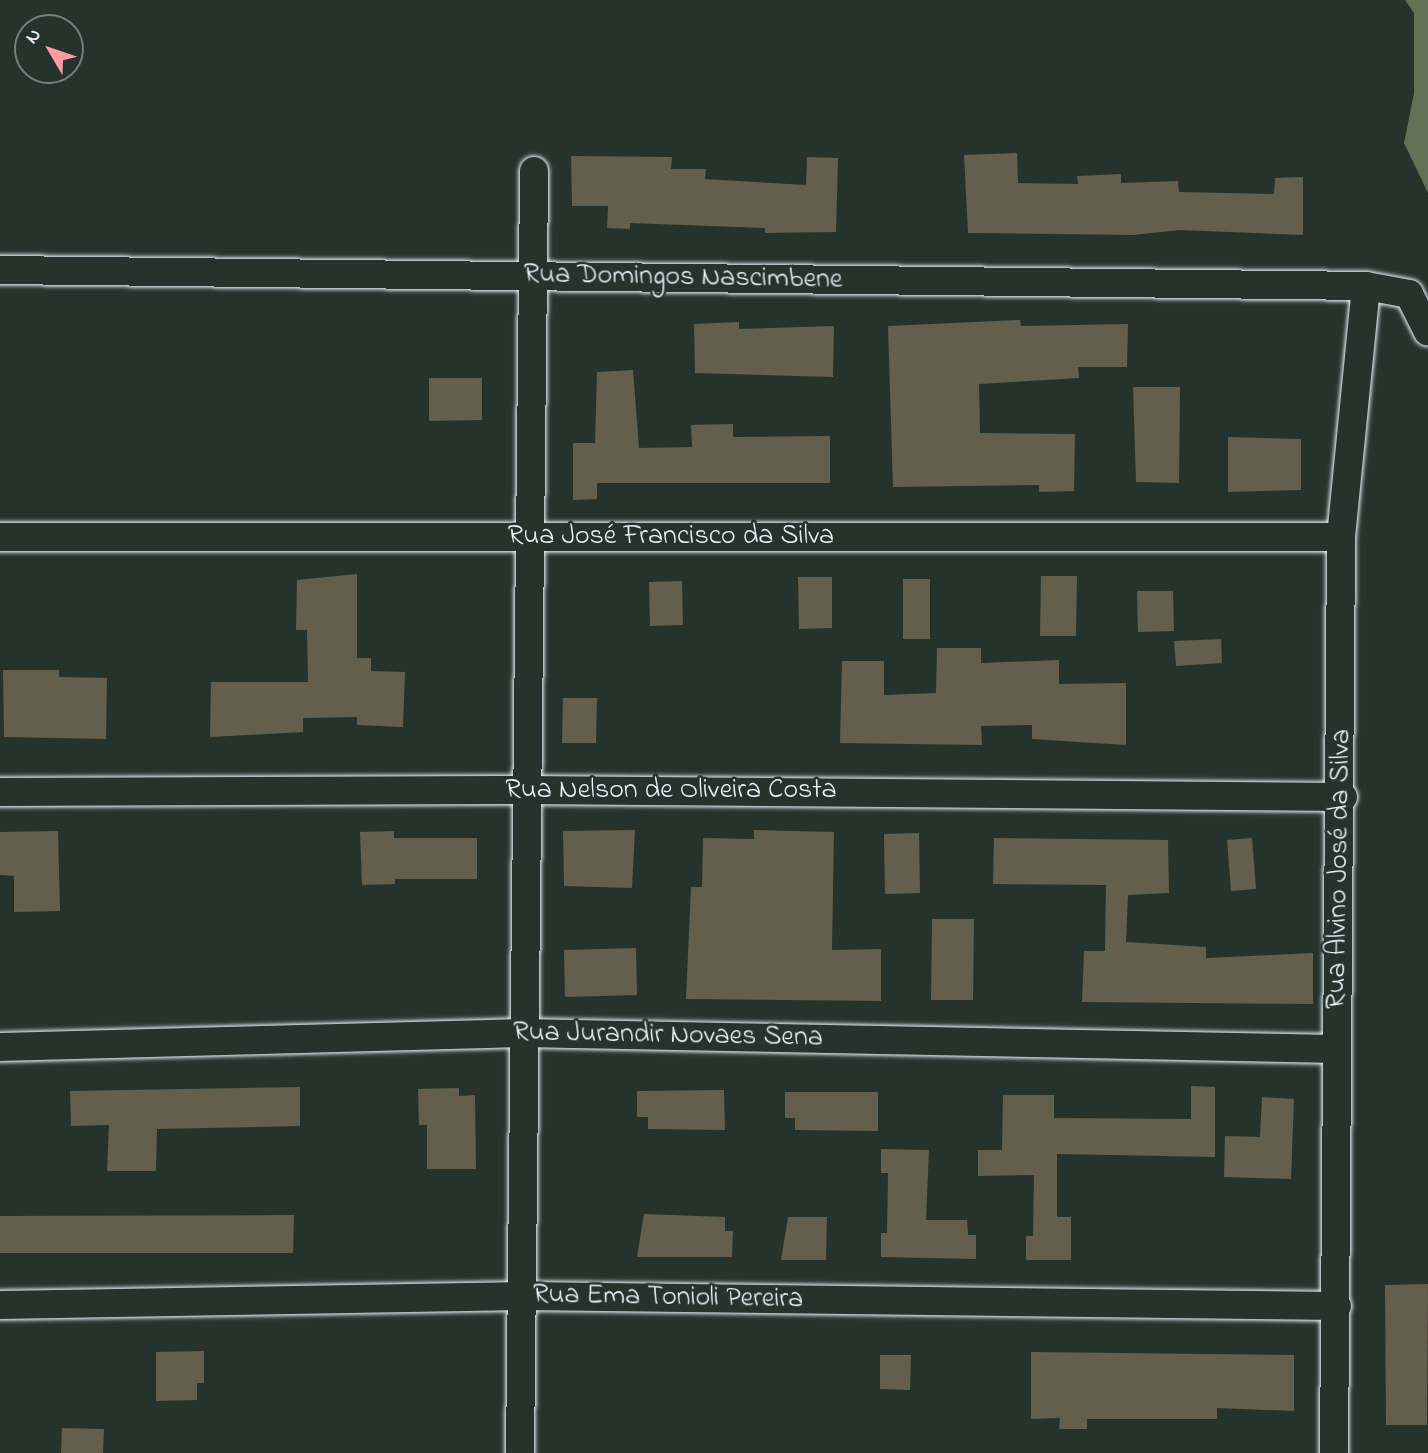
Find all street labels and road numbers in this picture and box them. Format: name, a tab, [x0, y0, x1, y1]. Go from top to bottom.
street label: Rua Domingos Nascimbene	[523, 258, 843, 298]
street label: Rua José Francisco da Silva	[508, 520, 834, 554]
street label: Rua Alvino José da Silva	[1321, 729, 1359, 1009]
street label: Rua Nelson de Oliveira Costa	[505, 774, 837, 808]
street label: Rua Jurandir Novaes Sena	[513, 1016, 823, 1056]
street label: Rua Ema Tonioli Pereira	[533, 1279, 803, 1317]

